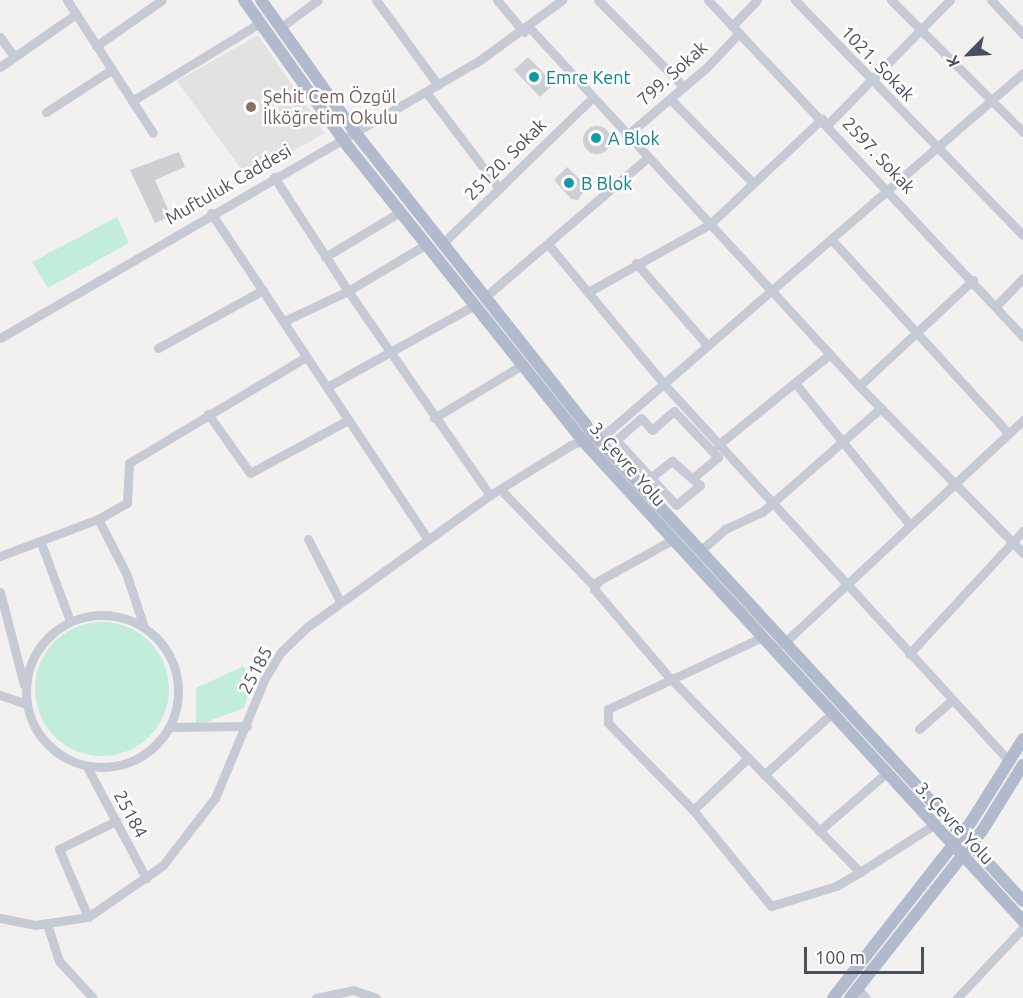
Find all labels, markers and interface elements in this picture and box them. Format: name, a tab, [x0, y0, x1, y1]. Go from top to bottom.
street label: 1021. Sokak	[837, 21, 919, 105]
north arrow	[939, 24, 999, 84]
street label: 799. Sokak	[633, 36, 711, 110]
text: K	[942, 53, 963, 70]
place label: Emre Kent	[546, 66, 631, 88]
marker: Emre Kent	[527, 70, 541, 84]
place label: Şehit Cem Özgül İlköğretim Okulu	[263, 86, 398, 128]
marker: Şehit Cem Özgül İlköğretim Okulu	[244, 100, 258, 114]
street label: 2597. Sokak	[838, 112, 920, 198]
street label: 25120. Sokak	[460, 114, 550, 204]
place label: A Blok	[608, 127, 660, 149]
marker: A Blok	[589, 131, 603, 145]
street label: Muftuluk Caddesi	[161, 139, 295, 229]
place label: B Blok	[581, 172, 632, 194]
marker: B Blok	[562, 176, 576, 190]
street label: 3. Çevre Yolu	[586, 417, 670, 511]
street label: 25185	[234, 643, 276, 697]
street label: 3. Çevre Yolu	[911, 777, 999, 869]
street label: 25184	[110, 787, 152, 841]
scale bar	[807, 935, 927, 973]
text: 100 m	[815, 947, 865, 967]

